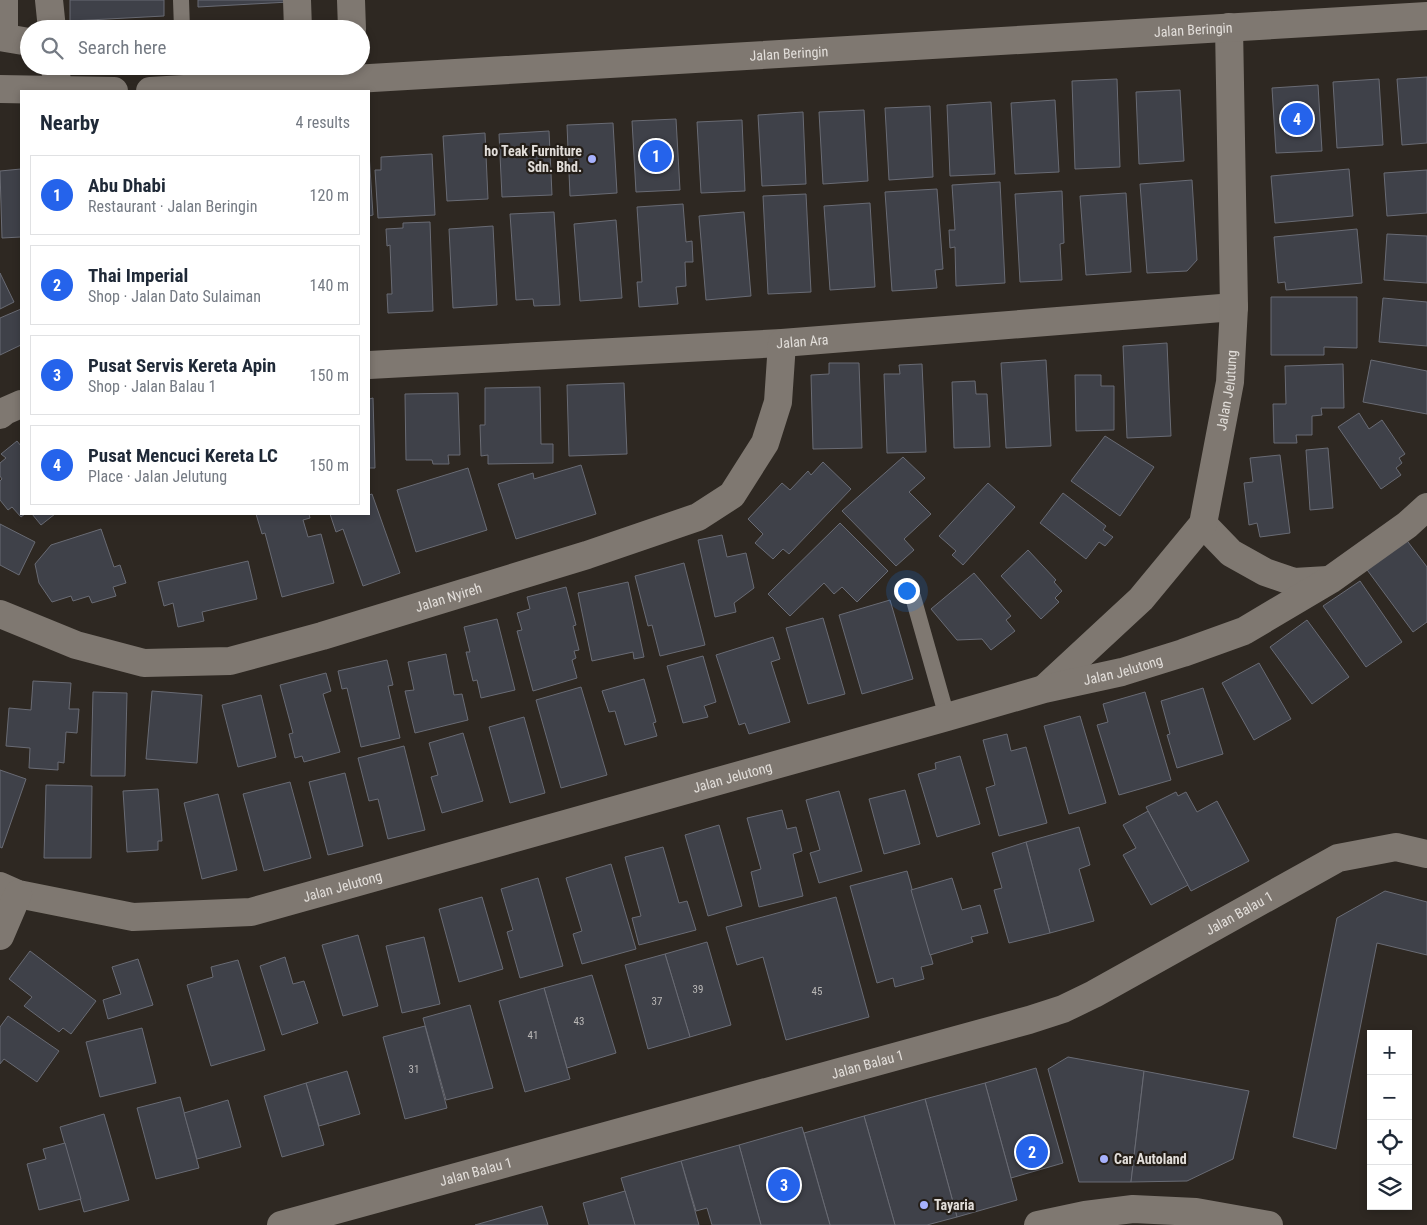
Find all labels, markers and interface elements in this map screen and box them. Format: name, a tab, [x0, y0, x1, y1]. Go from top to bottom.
street label: Jalan Beringin	[1153, 19, 1233, 40]
search box	[20, 20, 370, 75]
icon: search	[38, 34, 66, 62]
text: Search here	[78, 36, 166, 59]
street label: Jalan Beringin	[749, 43, 829, 64]
pin: 4	[1281, 100, 1313, 138]
text: Nearby	[40, 111, 99, 135]
text: 4 results	[295, 113, 350, 132]
pin: 1	[640, 137, 672, 175]
place label: ho Teak Furniture Sdn. Bhd.	[484, 143, 582, 175]
marker: ho Teak Furniture Sdn. Bhd.	[586, 153, 598, 165]
text: Abu Dhabi	[88, 174, 166, 197]
text: 1	[53, 186, 61, 205]
text: 120 m	[310, 186, 349, 205]
text: Restaurant · Jalan Beringin	[88, 197, 257, 216]
text: Thai Imperial	[88, 264, 188, 287]
text: 2	[53, 276, 61, 295]
text: 140 m	[310, 276, 349, 295]
text: Shop · Jalan Dato Sulaiman	[88, 287, 261, 306]
street label: Jalan Ara	[776, 331, 829, 351]
street label: Jalan Jelutung	[1213, 350, 1240, 432]
text: Pusat Servis Kereta Apin	[88, 354, 276, 377]
text: 3	[53, 366, 61, 385]
text: 150 m	[310, 366, 349, 385]
text: Shop · Jalan Balau 1	[88, 377, 216, 396]
text: Pusat Mencuci Kereta LC	[88, 444, 278, 467]
text: 4	[53, 456, 61, 475]
text: 150 m	[310, 456, 349, 475]
text: Place · Jalan Jelutung	[88, 467, 227, 486]
your location	[894, 578, 920, 604]
street label: Jalan Nyireh	[413, 580, 484, 615]
street label: Jalan Jelutong	[1082, 652, 1165, 688]
street label: Jalan Jelutong	[691, 758, 774, 796]
street label: Jalan Jelutong	[301, 868, 384, 905]
street label: Jalan Balau 1	[1203, 888, 1276, 938]
house number: 39	[693, 983, 703, 996]
house number: 45	[812, 985, 822, 998]
house number: 37	[652, 995, 662, 1008]
house number: 43	[574, 1015, 584, 1028]
house number: 41	[528, 1029, 538, 1042]
map controls	[1367, 1030, 1412, 1210]
button: +	[1367, 1030, 1412, 1075]
street label: Jalan Balau 1	[829, 1047, 905, 1082]
house number: 31	[409, 1063, 419, 1076]
button: −	[1367, 1075, 1412, 1120]
button: locate	[1367, 1120, 1412, 1165]
pin: 2	[1016, 1133, 1048, 1171]
place label: Car Autoland	[1114, 1151, 1187, 1167]
marker: Car Autoland	[1098, 1153, 1110, 1165]
street label: Jalan Balau 1	[438, 1154, 514, 1189]
button: layers	[1367, 1165, 1412, 1210]
pin: 3	[768, 1166, 800, 1204]
place label: Tayaria	[934, 1197, 975, 1213]
marker: Tayaria	[918, 1199, 930, 1211]

